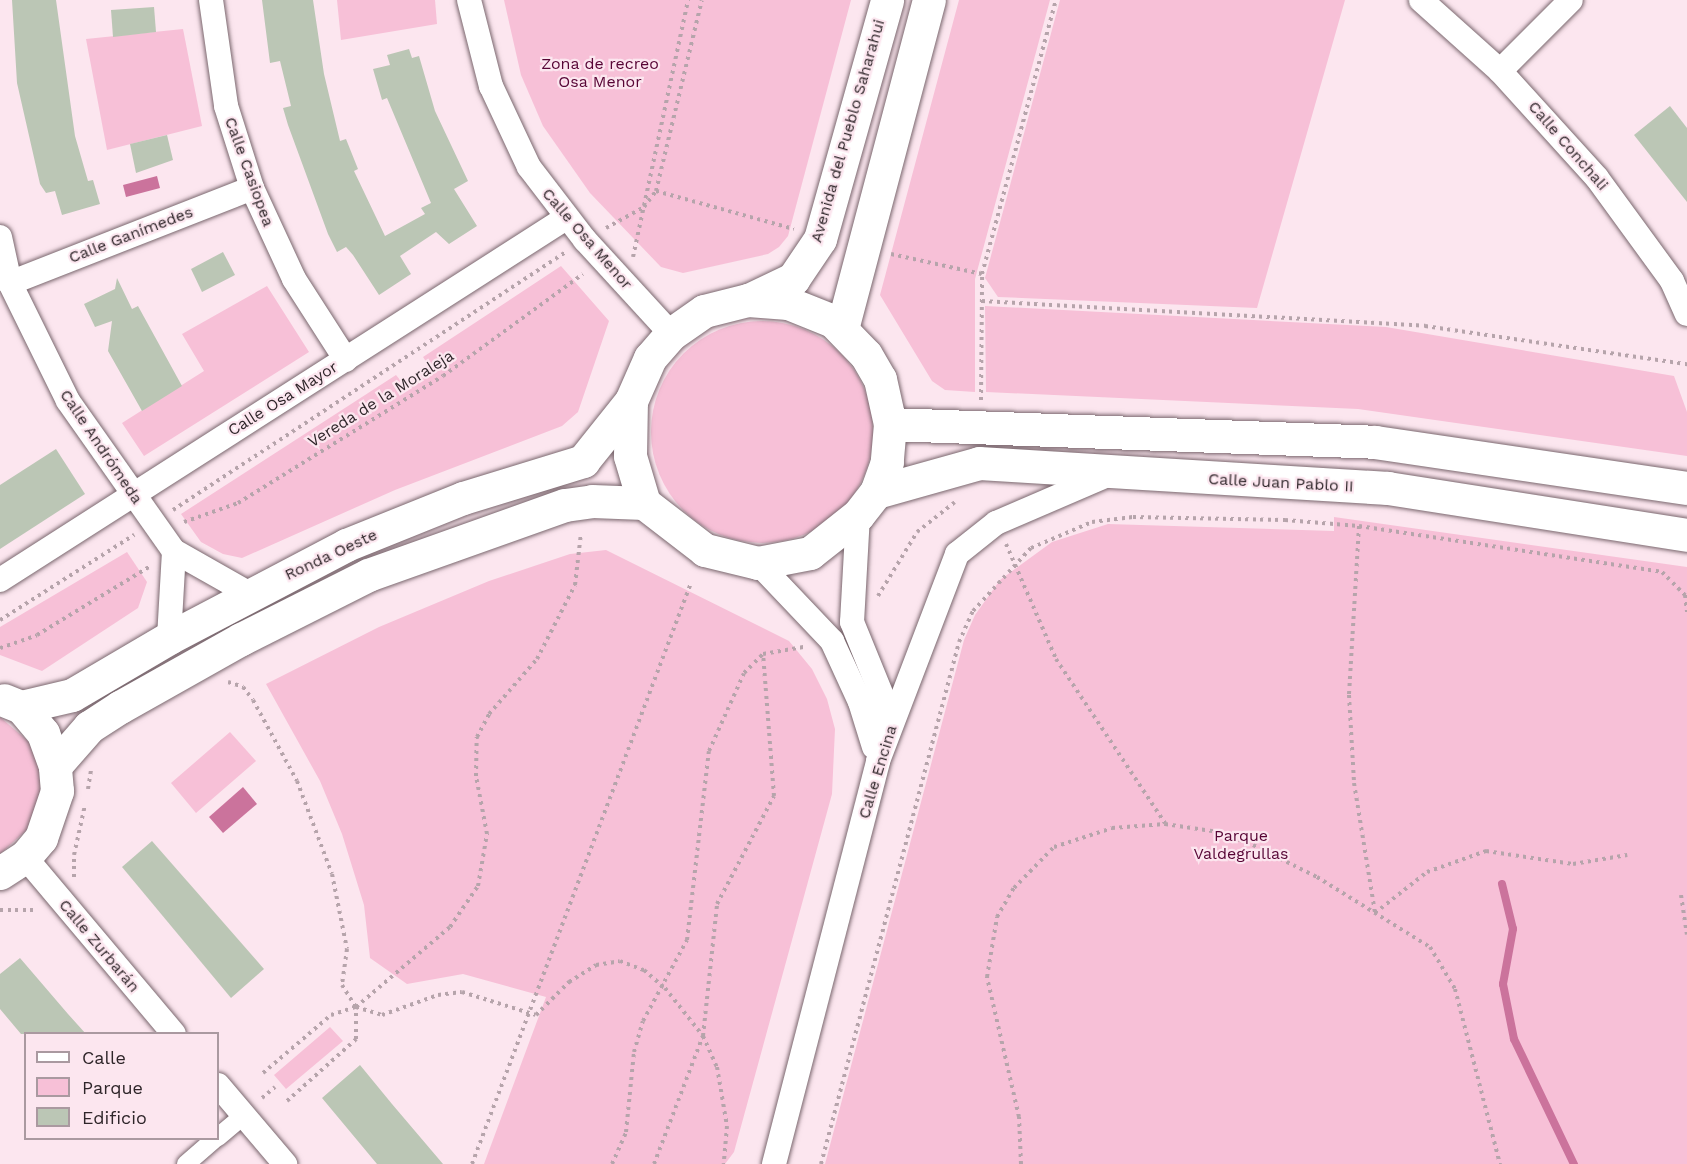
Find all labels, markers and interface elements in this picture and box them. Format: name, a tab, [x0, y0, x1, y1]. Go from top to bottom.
street label: Avenida del Pueblo Saharahui	[807, 17, 889, 245]
park label: Zona de recreo Osa Menor	[541, 54, 659, 92]
street label: Calle Conchali	[1524, 97, 1612, 195]
street label: Calle Casiopea	[220, 115, 278, 229]
street label: Calle Osa Menor	[538, 184, 636, 294]
street label: Calle Ganímedes	[66, 202, 196, 268]
street label: Vereda de la Moraleja	[304, 346, 458, 452]
street label: Calle Osa Mayor	[224, 357, 342, 441]
street label: Calle Andrómeda	[55, 386, 147, 508]
street label: Calle Juan Pablo II	[1208, 470, 1354, 496]
street label: Ronda Oeste	[282, 525, 380, 585]
street label: Calle Encina	[855, 723, 901, 821]
park label: Parque Valdegrullas	[1194, 826, 1288, 864]
street label: Calle Zurbarán	[55, 896, 143, 996]
legend	[24, 1032, 219, 1140]
text: Calle	[82, 1047, 126, 1068]
text: Parque	[82, 1077, 143, 1098]
text: Edificio	[82, 1107, 147, 1128]

